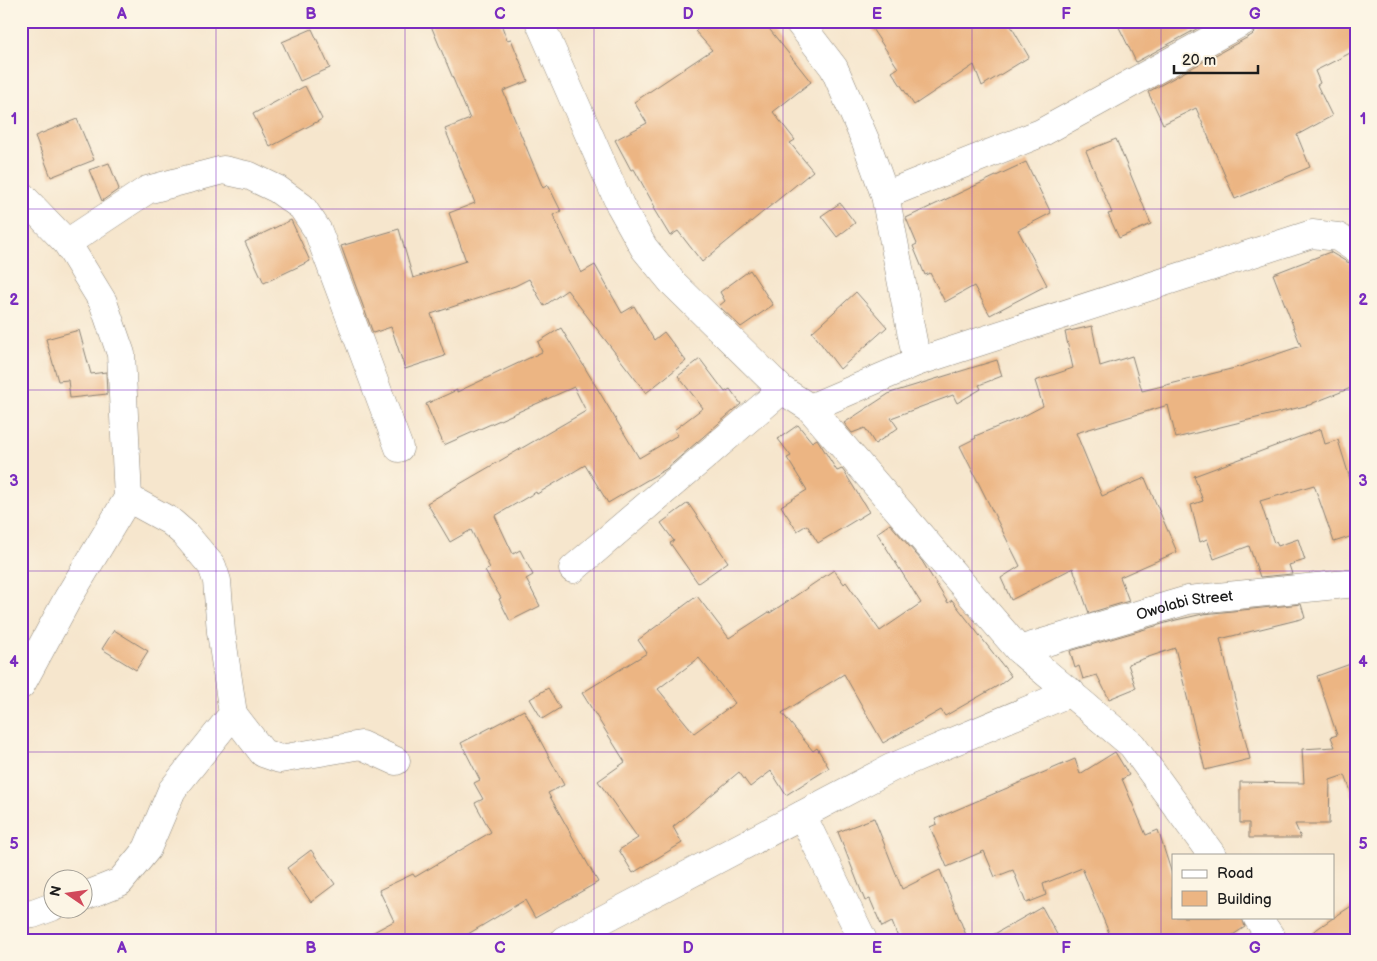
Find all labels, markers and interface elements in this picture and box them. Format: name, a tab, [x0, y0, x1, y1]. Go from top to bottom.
text: A	[116, 5, 127, 24]
text: B	[305, 5, 317, 24]
text: C	[494, 5, 506, 24]
text: D	[682, 5, 694, 24]
text: E	[872, 5, 882, 24]
text: F	[1061, 5, 1071, 24]
text: G	[1249, 5, 1261, 24]
scale bar	[1174, 42, 1258, 74]
text: 20 m	[1182, 51, 1216, 70]
text: 1	[11, 110, 17, 129]
text: 1	[1360, 110, 1366, 129]
text: 2	[9, 291, 19, 310]
text: 2	[1358, 291, 1368, 310]
text: 3	[9, 472, 19, 491]
text: 3	[1358, 472, 1368, 491]
street label: Owolabi Street	[1134, 586, 1234, 625]
text: 4	[9, 653, 19, 672]
text: 4	[1358, 653, 1368, 672]
text: 5	[9, 835, 19, 854]
text: 5	[1358, 835, 1368, 854]
legend	[1172, 854, 1334, 918]
text: Road	[1217, 864, 1253, 883]
north arrow	[42, 868, 92, 918]
text: N	[46, 884, 65, 898]
text: Building	[1217, 890, 1272, 909]
text: A	[116, 939, 127, 958]
text: B	[305, 939, 317, 958]
text: C	[494, 939, 506, 958]
text: D	[682, 939, 694, 958]
text: E	[872, 939, 882, 958]
text: F	[1061, 939, 1071, 958]
text: G	[1249, 939, 1261, 958]

